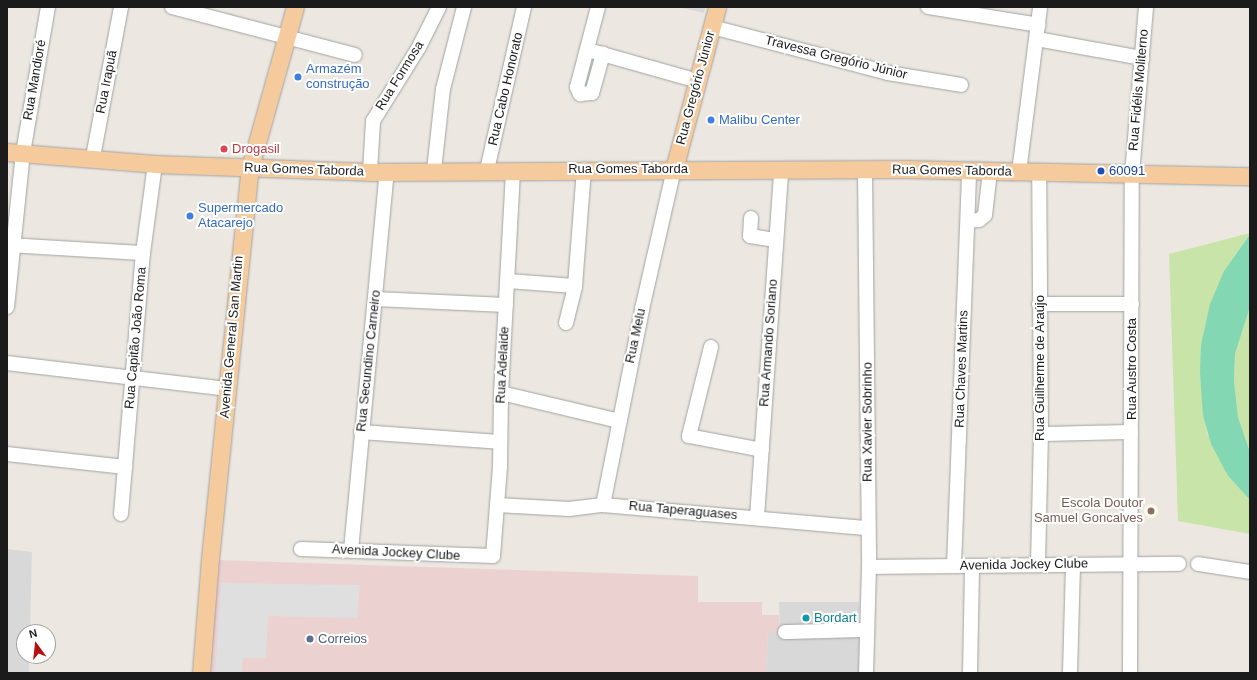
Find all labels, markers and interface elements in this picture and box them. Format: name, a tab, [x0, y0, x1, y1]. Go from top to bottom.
street label: Rua Gregório Júnior	[673, 29, 719, 147]
street label: Rua Fidélis Moliterno	[1126, 29, 1152, 151]
street label: Rua Cabo Honorato	[485, 31, 527, 147]
street label: Travessa Gregório Júnior	[763, 33, 909, 83]
street label: Rua Mandioré	[20, 38, 50, 122]
street label: Rua Formosa	[373, 38, 427, 114]
street label: Rua Irapuã	[93, 49, 121, 115]
place label: Armazém construção	[306, 62, 370, 93]
marker: Armazém construção	[293, 72, 303, 82]
place label: Malibu Center	[719, 112, 800, 128]
marker: Malibu Center	[706, 115, 716, 125]
place label: Drogasil	[232, 141, 280, 157]
marker: Drogasil	[219, 144, 229, 154]
street label: Rua Gomes Taborda	[244, 160, 364, 180]
street label: Rua Gomes Taborda	[568, 161, 688, 177]
street label: Rua Gomes Taborda	[892, 162, 1012, 180]
place label: 60091	[1109, 163, 1145, 179]
marker: 60091	[1096, 166, 1106, 176]
place label: Supermercado Atacarejo	[198, 201, 283, 232]
marker: Supermercado Atacarejo	[185, 211, 195, 221]
street label: Avenida General San Martin	[217, 255, 247, 419]
street label: Rua Capitão João Roma	[122, 266, 150, 410]
street label: Rua Armando Soriano	[757, 278, 781, 408]
street label: Rua Secundino Carneiro	[354, 289, 384, 433]
street label: Rua Guilherme de Araújo	[1032, 295, 1048, 441]
street label: Rua Melu	[623, 307, 649, 365]
street label: Rua Chaves Martins	[952, 310, 972, 428]
street label: Rua Austro Costa	[1124, 318, 1140, 420]
street label: Rua Adelaide	[493, 326, 513, 404]
street label: Rua Xavier Sobrinho	[860, 362, 876, 482]
place label: Escola Doutor Samuel Goncalves	[1034, 496, 1143, 527]
street label: Rua Taperaguases	[628, 498, 738, 524]
marker: Escola Doutor Samuel Goncalves	[1146, 506, 1156, 516]
street label: Avenida Jockey Clube	[331, 542, 461, 564]
street label: Avenida Jockey Clube	[960, 556, 1088, 574]
place label: Bordart	[814, 610, 857, 626]
marker: Bordart	[801, 613, 811, 623]
north arrow	[16, 624, 56, 664]
text: N	[28, 627, 39, 640]
place label: Correios	[318, 631, 367, 647]
marker: Correios	[305, 634, 315, 644]

